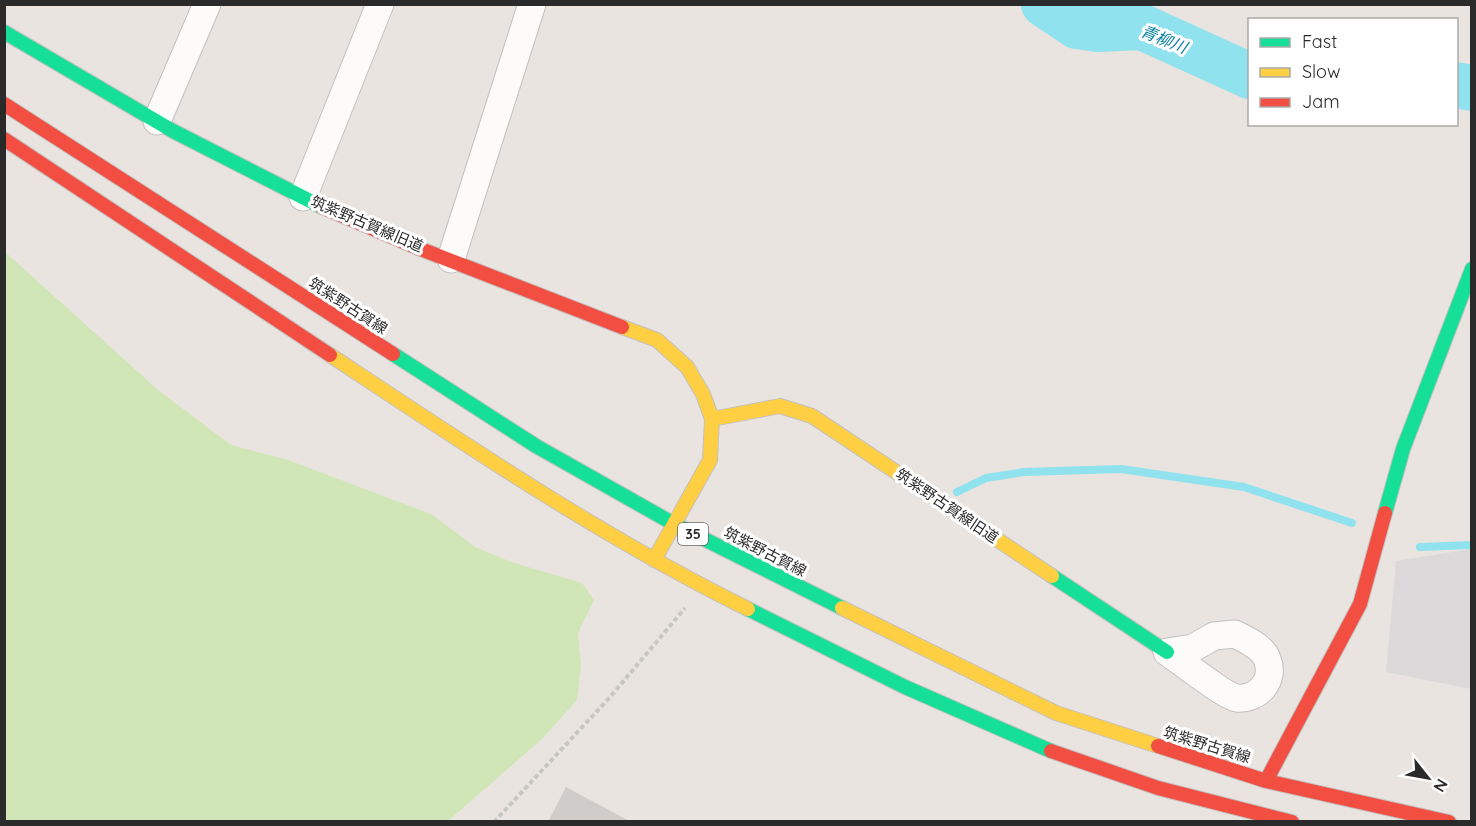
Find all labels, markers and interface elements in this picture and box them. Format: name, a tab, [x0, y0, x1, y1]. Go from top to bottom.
legend	[1248, 18, 1458, 126]
water label: 青柳川	[1138, 21, 1192, 58]
text: Fast	[1302, 30, 1337, 53]
text: Slow	[1302, 60, 1340, 83]
text: Jam	[1302, 90, 1340, 113]
street label: 筑紫野古賀線旧道	[308, 191, 426, 256]
street label: 筑紫野古賀線	[305, 273, 391, 338]
street label: 筑紫野古賀線旧道	[892, 464, 1002, 547]
road number: 35	[678, 523, 708, 545]
street label: 筑紫野古賀線	[721, 523, 810, 580]
street label: 筑紫野古賀線	[1161, 722, 1253, 767]
north arrow	[1398, 748, 1458, 808]
text: N	[1429, 776, 1452, 796]

